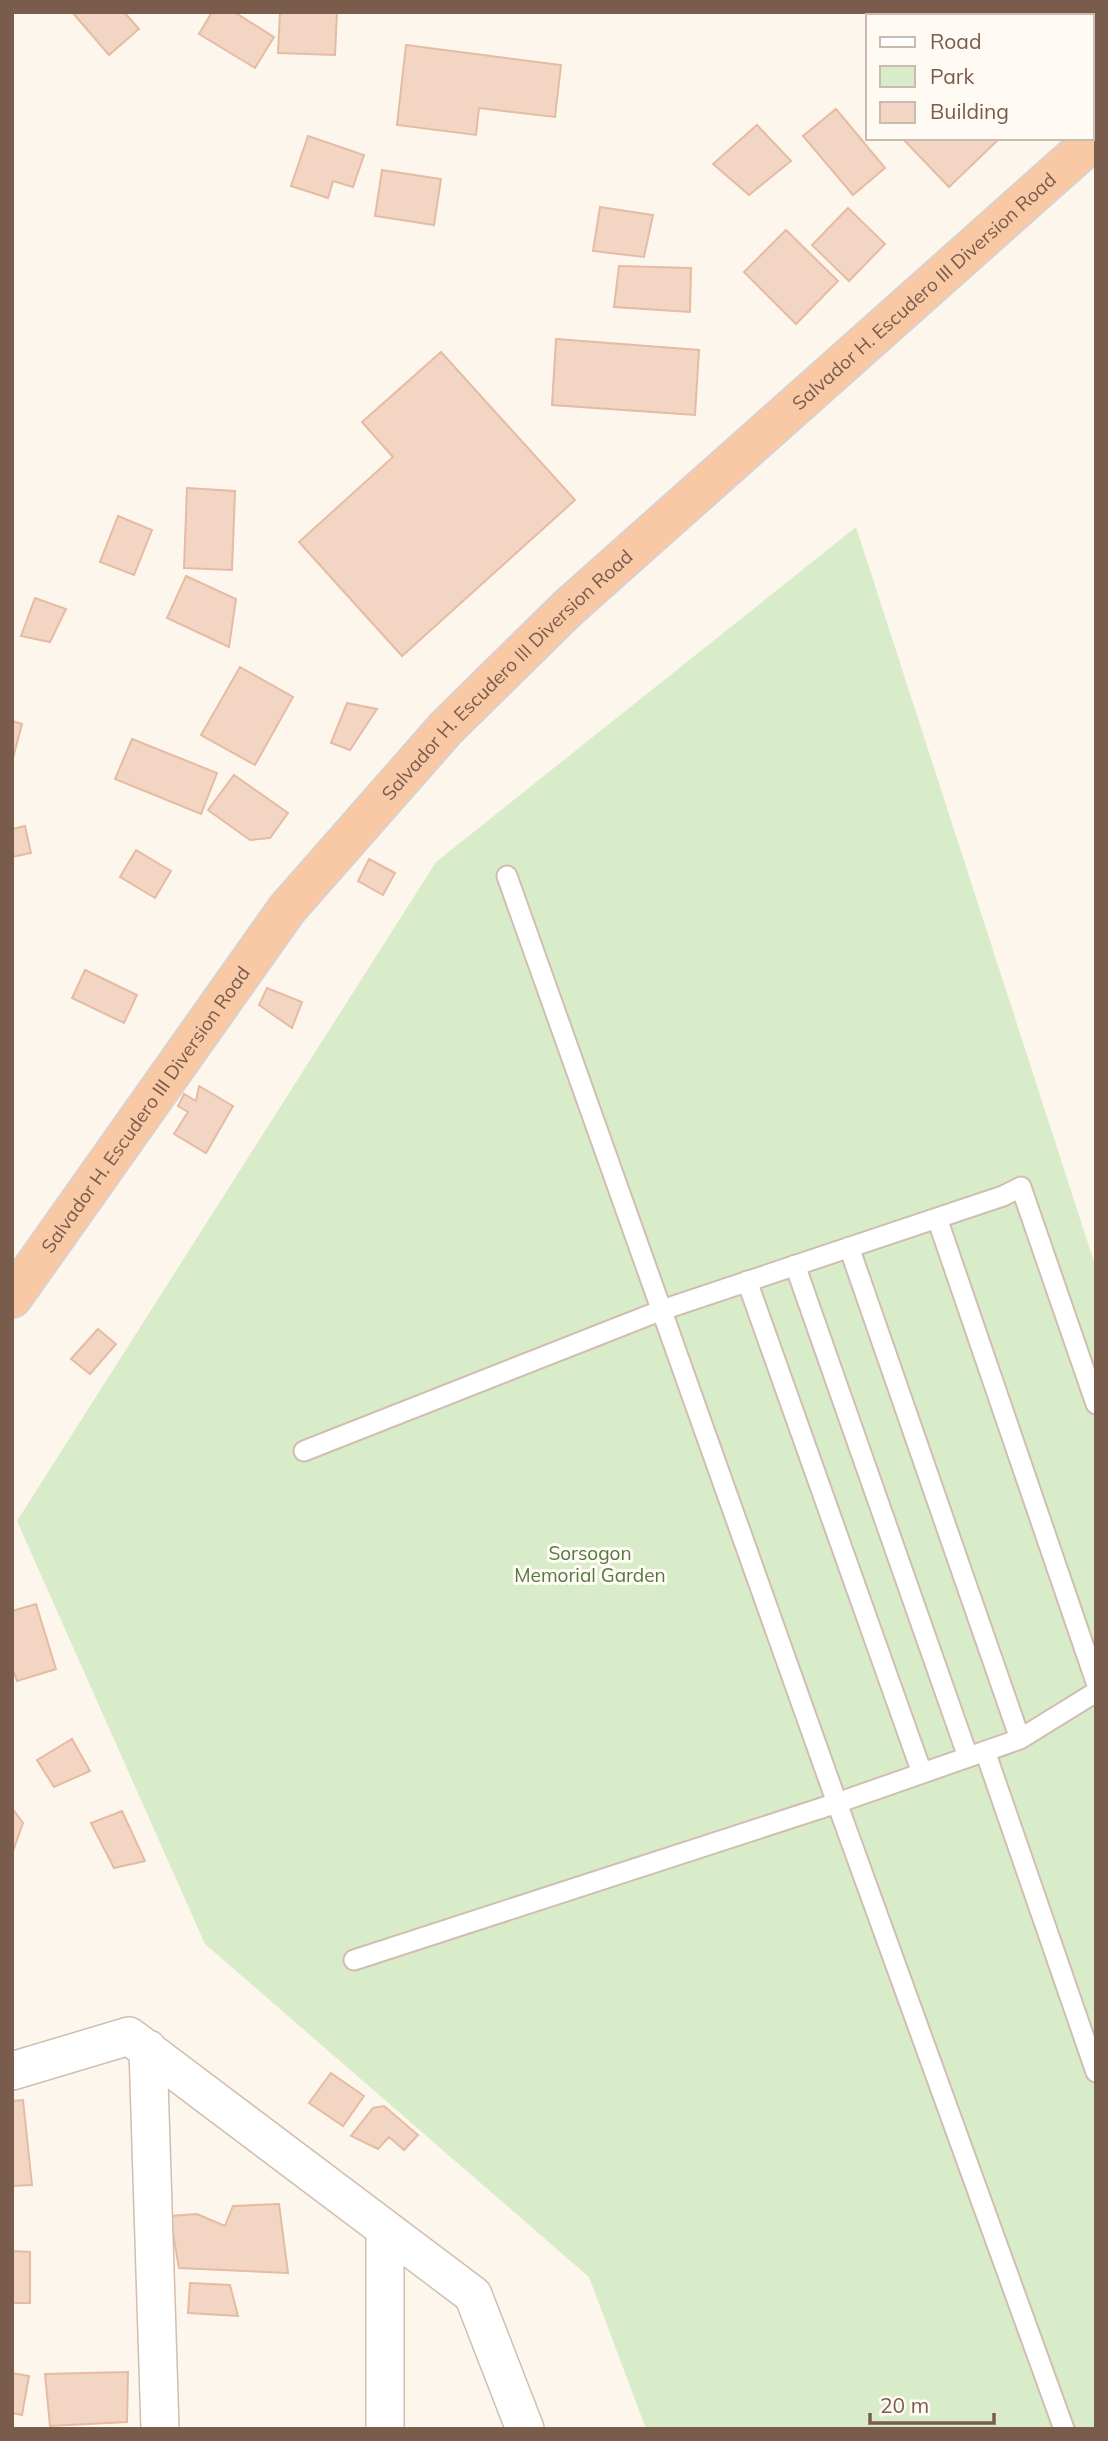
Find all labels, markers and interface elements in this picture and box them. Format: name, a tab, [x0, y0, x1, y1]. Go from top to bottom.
legend	[866, 14, 1094, 140]
text: Road	[930, 28, 981, 54]
text: Park	[930, 63, 974, 89]
text: Building	[930, 98, 1009, 124]
street label: Salvador H. Escudero III Diversion Road	[787, 167, 1061, 415]
street label: Salvador H. Escudero III Diversion Road	[376, 544, 637, 805]
street label: Salvador H. Escudero III Diversion Road	[36, 961, 255, 1257]
park label: Sorsogon Memorial Garden	[514, 1541, 666, 1587]
scale bar	[870, 2382, 994, 2426]
text: 20 m	[880, 2392, 929, 2418]

